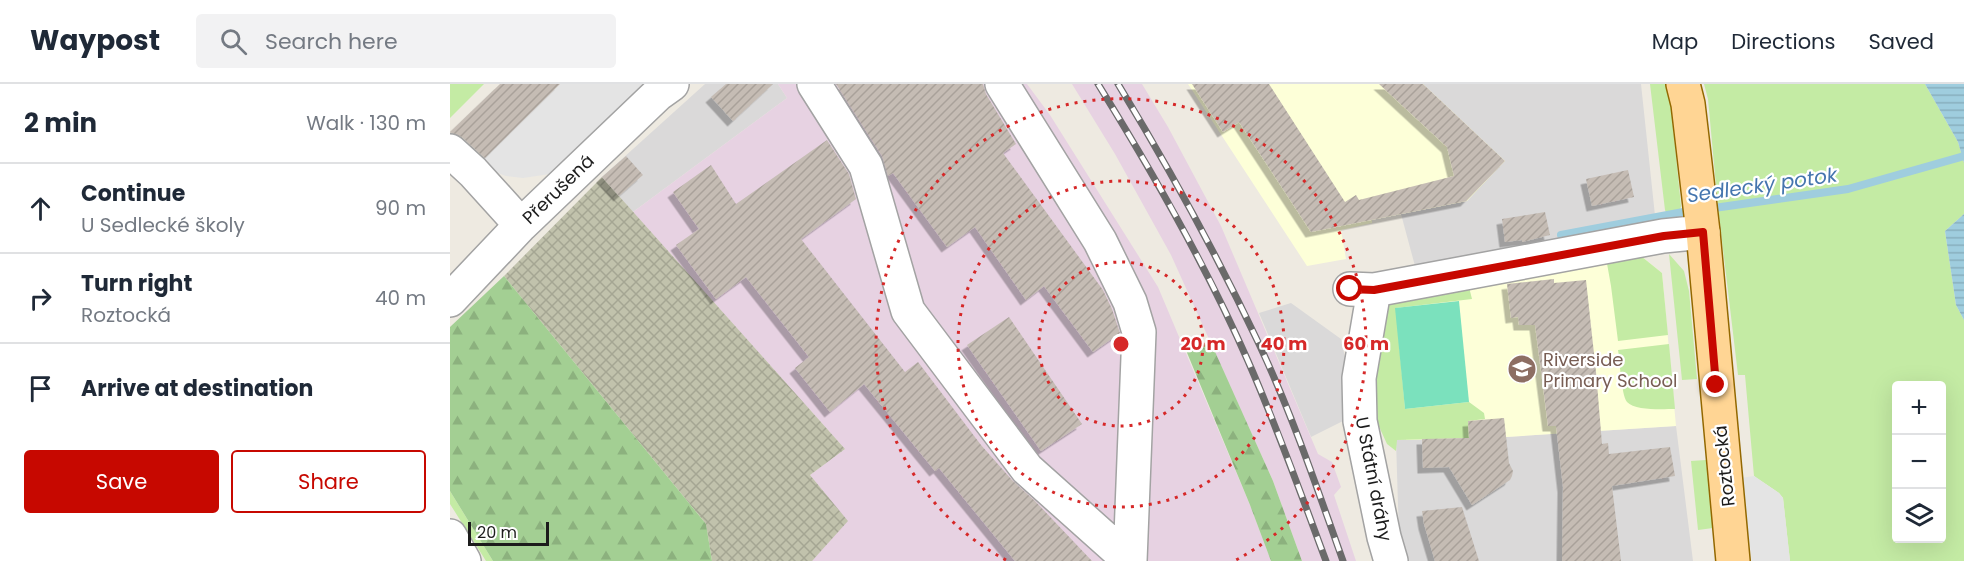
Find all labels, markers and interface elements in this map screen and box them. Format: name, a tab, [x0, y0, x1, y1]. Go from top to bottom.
search box	[196, 14, 616, 68]
text: Waypost	[30, 21, 160, 60]
icon: search	[217, 25, 250, 58]
text: Search here	[265, 26, 398, 57]
text: Map	[1652, 27, 1698, 56]
text: Directions	[1731, 27, 1835, 56]
text: Saved	[1868, 27, 1934, 56]
text: 2 min	[24, 105, 97, 141]
text: Walk · 130 m	[306, 109, 426, 137]
street label: Přerušená	[517, 148, 599, 230]
water label: Sedlecký potok	[1685, 160, 1841, 209]
text: Continue	[81, 178, 185, 209]
icon: ahead	[24, 192, 57, 225]
text: 90 m	[375, 194, 426, 222]
text: U Sedlecké školy	[81, 211, 245, 239]
text: Turn right	[81, 268, 192, 299]
route start	[1336, 275, 1362, 301]
icon: right	[24, 282, 57, 315]
text: 40 m	[375, 284, 426, 312]
text: Roztocká	[81, 301, 171, 329]
text: 20 m	[1181, 331, 1225, 356]
text: 40 m	[1261, 331, 1307, 356]
text: 60 m	[1343, 331, 1389, 356]
centre of rings	[1111, 334, 1131, 354]
place label: Riverside Primary School	[1543, 347, 1677, 393]
school or university icon: Riverside Primary School	[1506, 353, 1538, 385]
route end	[1702, 371, 1728, 397]
icon: arrive	[24, 372, 57, 405]
text: Arrive at destination	[81, 373, 313, 404]
map controls	[1892, 381, 1946, 543]
button: +	[1892, 381, 1946, 435]
street label: U Státní dráhy	[1350, 415, 1398, 543]
street label: Roztocká	[1707, 424, 1741, 508]
button: −	[1892, 435, 1946, 489]
button: Save	[24, 450, 219, 513]
button: Share	[231, 450, 426, 513]
button: layers	[1892, 489, 1946, 543]
scale bar	[468, 519, 549, 546]
text: 20 m	[477, 521, 517, 544]

